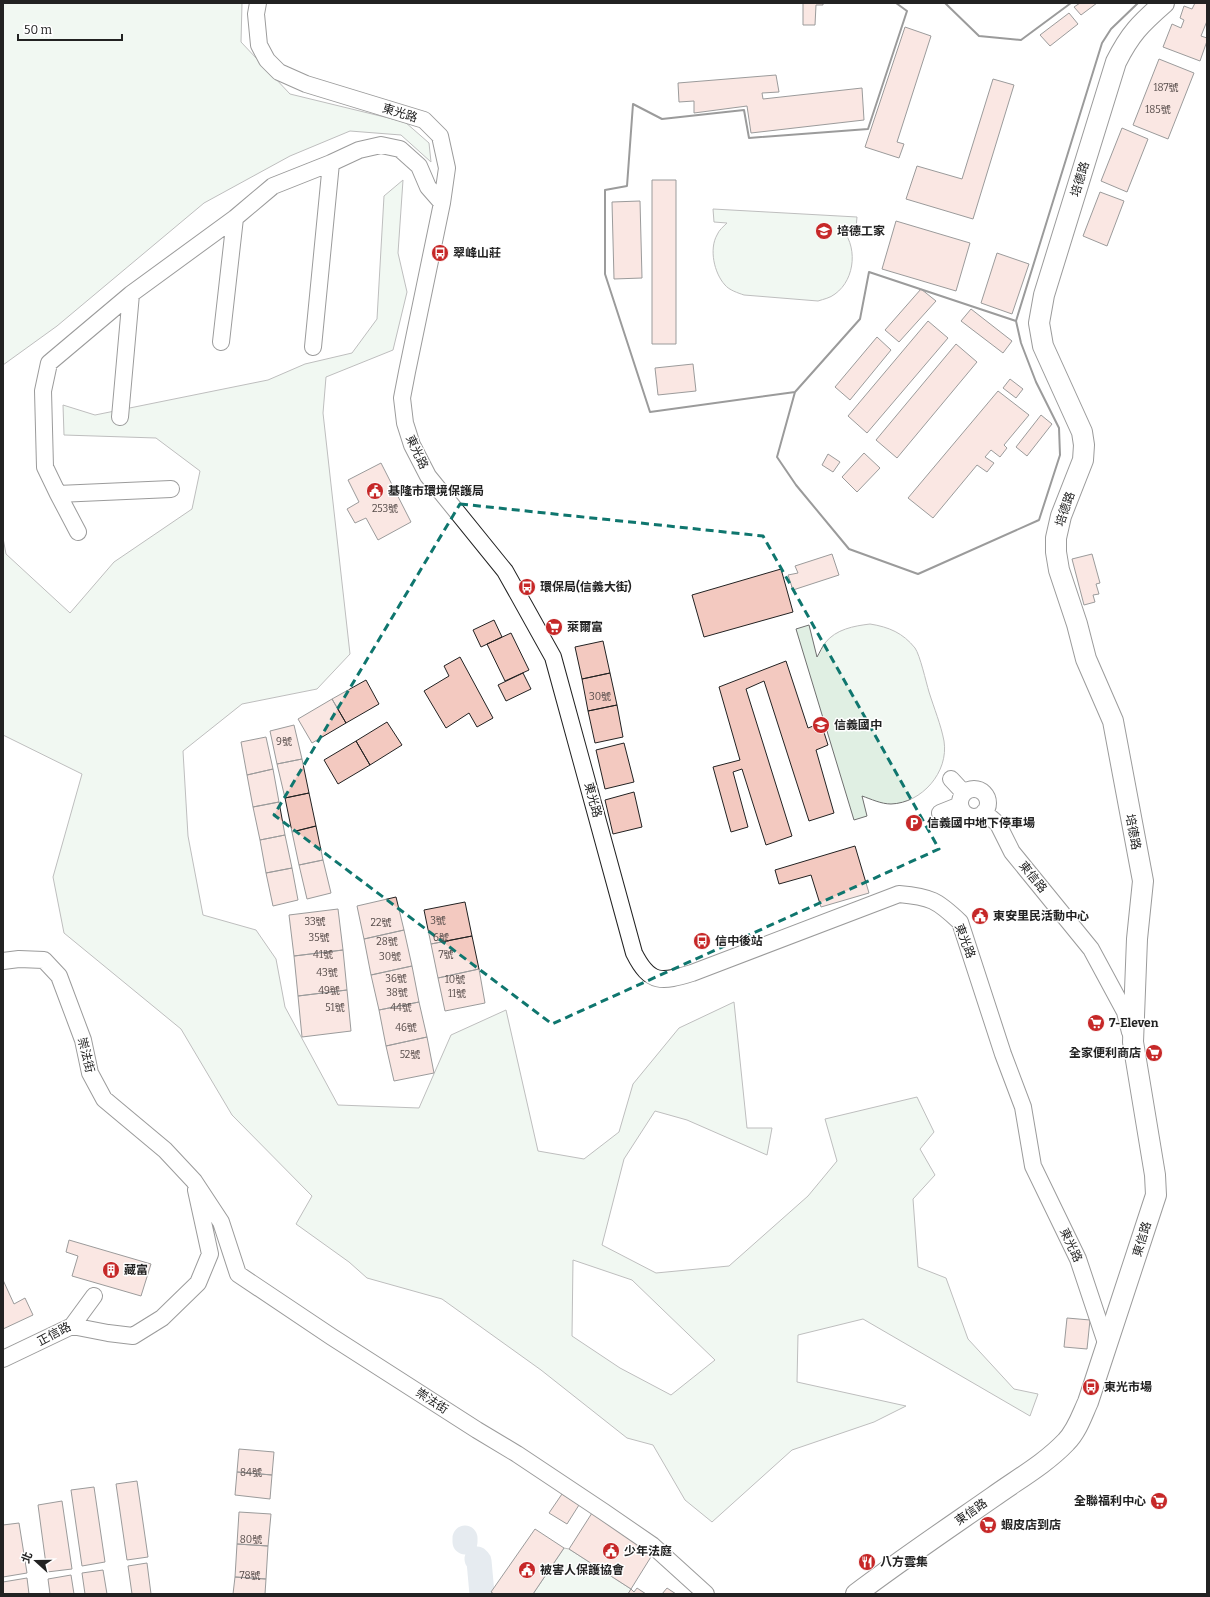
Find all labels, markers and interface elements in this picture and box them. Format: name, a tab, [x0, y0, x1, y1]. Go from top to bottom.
scale bar	[18, 16, 122, 42]
text: 50 m	[24, 23, 53, 37]
house number: 187號	[1153, 82, 1179, 94]
street label: 東光路	[381, 101, 419, 125]
house number: 185號	[1145, 104, 1171, 116]
street label: 培德路	[1068, 160, 1092, 198]
school or university icon: 培德工家	[814, 221, 834, 241]
place label: 培德工家	[837, 224, 885, 238]
bus stop icon: 翠峰山莊	[430, 243, 450, 263]
place label: 翠峰山莊	[453, 246, 501, 260]
street label: 東光路	[403, 433, 431, 471]
public building icon: 基隆市環境保護局	[365, 481, 385, 501]
place label: 基隆市環境保護局	[388, 484, 484, 498]
street label: 培德路	[1053, 490, 1077, 528]
house number: 253號	[372, 503, 398, 515]
bus stop icon: 環保局(信義大街)	[517, 577, 537, 597]
place label: 環保局(信義大街)	[540, 579, 632, 594]
supermarket icon: 萊爾富	[544, 617, 564, 637]
place label: 萊爾富	[567, 620, 603, 634]
house number: 30號	[589, 691, 611, 703]
school or university icon: 信義國中	[811, 715, 831, 735]
place label: 信義國中	[834, 718, 882, 732]
house number: 9號	[276, 736, 292, 748]
street label: 東光路	[582, 781, 604, 819]
parking icon: 信義國中地下停車場	[904, 813, 924, 833]
street label: 培德路	[1123, 813, 1143, 851]
place label: 信義國中地下停車場	[927, 816, 1035, 830]
street label: 東信路	[1016, 859, 1050, 895]
public building icon: 東安里民活動中心	[970, 906, 990, 926]
place label: 東安里民活動中心	[993, 909, 1089, 923]
house number: 3號	[430, 915, 446, 927]
house number: 33號	[304, 916, 326, 928]
house number: 22號	[371, 917, 391, 929]
street label: 東光路	[952, 922, 978, 960]
bus stop icon: 信中後站	[692, 931, 712, 951]
house number: 35號	[308, 932, 330, 944]
house number: 6號	[433, 932, 449, 944]
place label: 信中後站	[715, 934, 763, 948]
house number: 28號	[376, 936, 398, 948]
house number: 41號	[313, 949, 333, 961]
house number: 7號	[438, 949, 454, 961]
house number: 30號	[379, 951, 401, 963]
house number: 43號	[316, 967, 338, 979]
house number: 36號	[385, 973, 407, 985]
house number: 10號	[445, 974, 465, 986]
house number: 49號	[318, 985, 340, 997]
house number: 38號	[386, 987, 408, 999]
house number: 11號	[448, 988, 466, 1000]
house number: 51號	[325, 1002, 345, 1014]
house number: 44號	[390, 1002, 412, 1014]
supermarket icon: 7-Eleven	[1086, 1013, 1106, 1033]
place label: 7-Eleven	[1109, 1016, 1159, 1030]
house number: 46號	[395, 1022, 417, 1034]
street label: 崇法街	[75, 1036, 97, 1074]
supermarket icon: 全家便利商店	[1144, 1043, 1164, 1063]
place label: 全家便利商店	[1069, 1046, 1141, 1060]
house number: 52號	[400, 1049, 420, 1061]
street label: 東信路	[1130, 1220, 1154, 1258]
street label: 東光路	[1057, 1226, 1085, 1264]
building icon: 藏富	[101, 1260, 121, 1280]
place label: 藏富	[124, 1263, 148, 1277]
street label: 正信路	[35, 1319, 73, 1349]
bus stop icon: 東光市場	[1081, 1377, 1101, 1397]
place label: 東光市場	[1104, 1380, 1152, 1394]
street label: 崇法街	[413, 1385, 451, 1417]
house number: 84號	[240, 1467, 262, 1479]
supermarket icon: 全聯福利中心	[1149, 1491, 1169, 1511]
place label: 全聯福利中心	[1074, 1494, 1146, 1508]
street label: 東信路	[952, 1496, 990, 1528]
supermarket icon: 蝦皮店到店	[978, 1515, 998, 1535]
place label: 蝦皮店到店	[1001, 1518, 1061, 1532]
house number: 80號	[240, 1534, 262, 1546]
north arrow	[16, 1541, 56, 1581]
public building icon: 少年法庭	[601, 1541, 621, 1561]
place label: 少年法庭	[624, 1544, 672, 1558]
text: 北	[19, 1550, 35, 1565]
restaurant icon: 八方雲集	[857, 1552, 877, 1572]
place label: 八方雲集	[880, 1555, 928, 1569]
public building icon: 被害人保護協會	[517, 1560, 537, 1580]
place label: 被害人保護協會	[540, 1563, 624, 1577]
house number: 78號	[240, 1570, 260, 1582]

